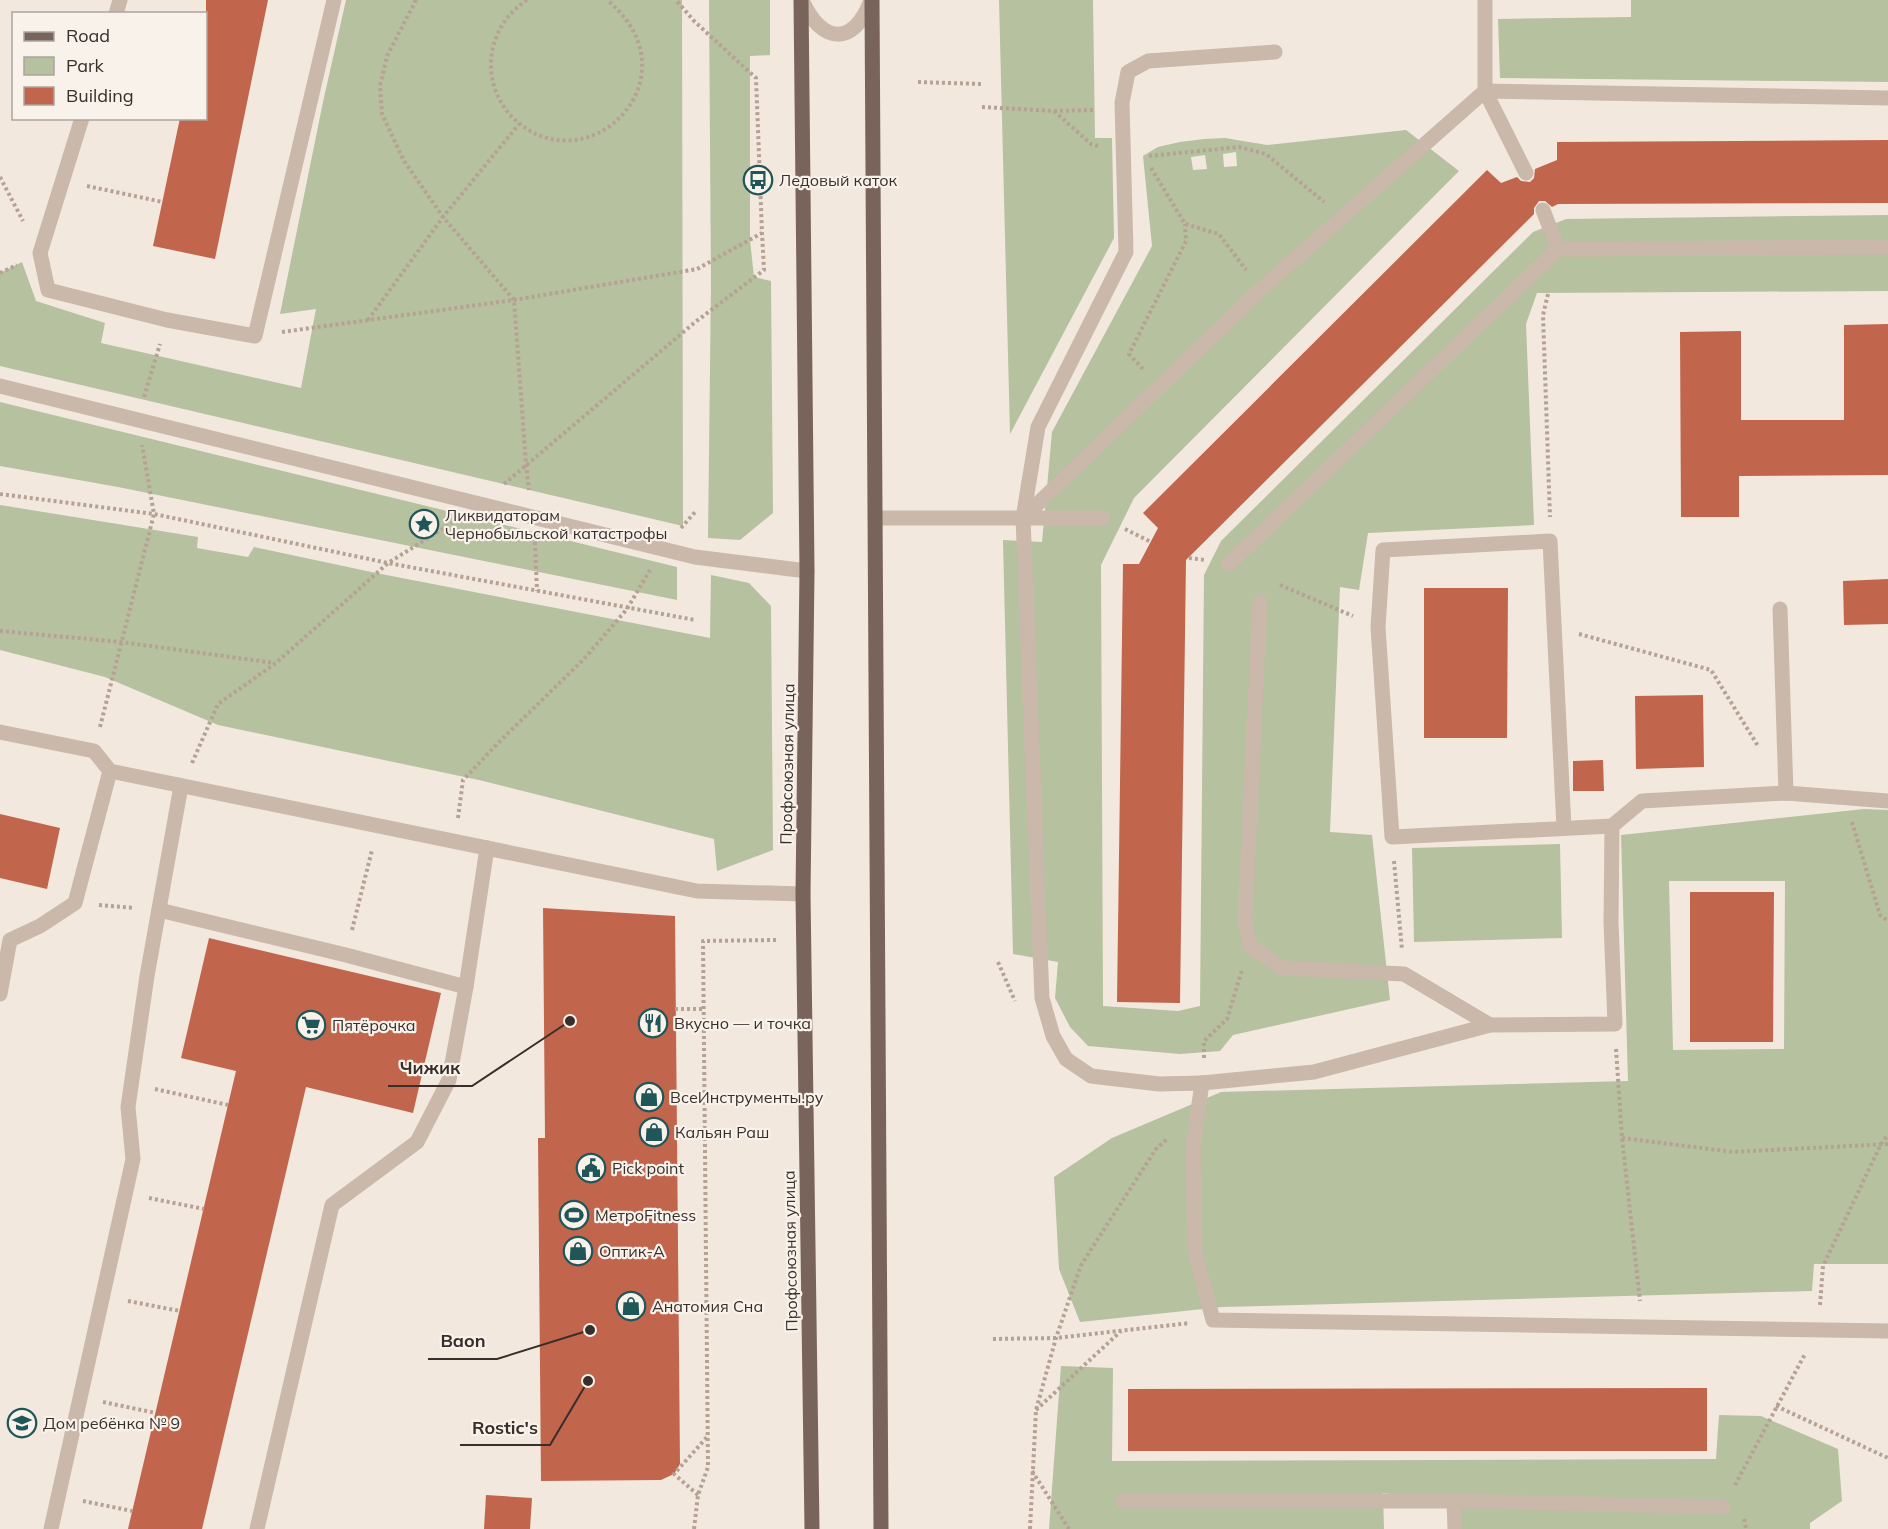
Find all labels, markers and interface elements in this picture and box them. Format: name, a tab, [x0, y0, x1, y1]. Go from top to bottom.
legend	[12, 12, 207, 120]
text: Road	[66, 24, 110, 47]
text: Park	[66, 54, 105, 77]
text: Building	[66, 84, 134, 107]
bus stop icon: Ледовый каток	[742, 164, 774, 196]
place label: Ледовый каток	[779, 170, 898, 190]
place label: Ликвидаторам Чернобыльской катастрофы	[445, 505, 667, 543]
place icon: Ликвидаторам Чернобыльской катастрофы	[408, 508, 440, 540]
street label: Профсоюзная улица	[776, 683, 798, 845]
restaurant icon: Вкусно — и точка	[637, 1007, 669, 1039]
supermarket icon: Пятёрочка	[295, 1009, 327, 1041]
place label: Вкусно — и точка	[674, 1013, 811, 1033]
place label: Пятёрочка	[332, 1015, 416, 1035]
callout: Чижик	[388, 1050, 472, 1086]
text: Чижик	[400, 1056, 461, 1079]
shop icon: ВсеИнструменты.ру	[633, 1081, 665, 1113]
place label: ВсеИнструменты.ру	[670, 1087, 824, 1107]
shop icon: Кальян Раш	[638, 1116, 670, 1148]
place label: Кальян Раш	[675, 1122, 769, 1142]
public building icon: Pick point	[575, 1152, 607, 1184]
place label: Pick point	[612, 1158, 684, 1178]
street label: Профсоюзная улица	[779, 1170, 801, 1332]
sports icon: МетроFitness	[558, 1199, 590, 1231]
place label: МетроFitness	[595, 1205, 696, 1225]
shop icon: Оптик-А	[562, 1235, 594, 1267]
place label: Оптик-А	[599, 1241, 665, 1261]
shop icon: Анатомия Сна	[615, 1290, 647, 1322]
place label: Анатомия Сна	[652, 1296, 763, 1316]
callout: Baon	[428, 1323, 497, 1359]
text: Baon	[440, 1329, 486, 1352]
school or university icon: Дом ребёнка № 9	[6, 1407, 38, 1439]
callout: Rostic's	[460, 1409, 550, 1445]
place label: Дом ребёнка № 9	[43, 1413, 180, 1433]
text: Rostic's	[472, 1416, 538, 1439]

